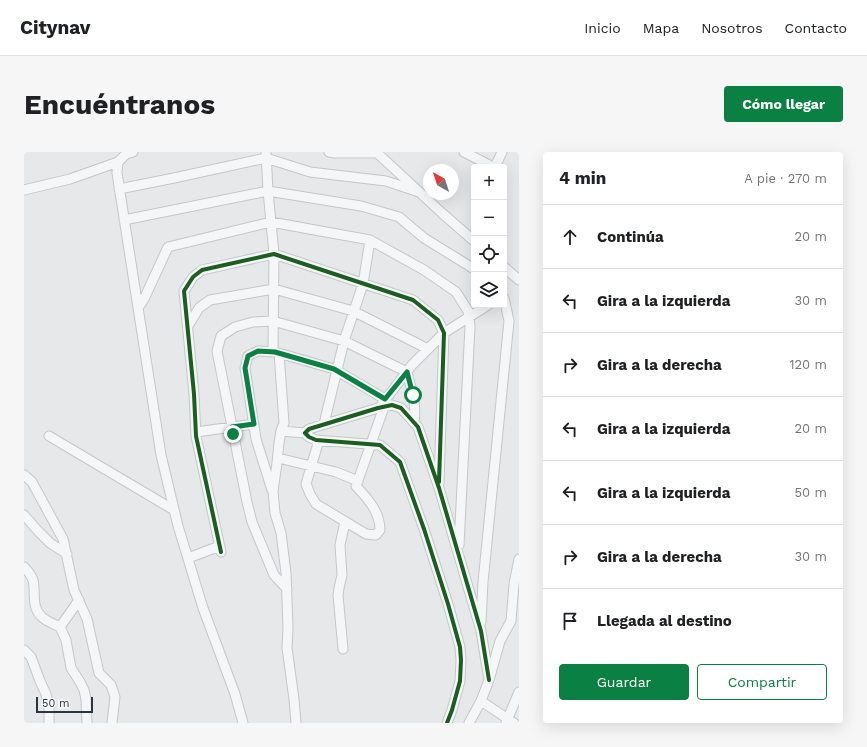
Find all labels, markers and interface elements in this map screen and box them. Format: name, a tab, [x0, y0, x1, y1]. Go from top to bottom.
text: Citynav	[20, 16, 91, 39]
text: Inicio	[584, 20, 621, 36]
text: Mapa	[643, 20, 679, 36]
text: Nosotros	[701, 20, 763, 36]
text: Contacto	[785, 20, 847, 36]
button: Cómo llegar	[724, 86, 843, 122]
text: Encuéntranos	[24, 88, 215, 121]
north arrow	[423, 164, 459, 200]
map controls	[471, 164, 507, 308]
button: +	[471, 164, 507, 200]
text: 4 min	[559, 168, 606, 188]
text: A pie · 270 m	[744, 171, 827, 186]
button: −	[471, 200, 507, 236]
icon: ahead	[559, 226, 581, 248]
text: Continúa	[597, 228, 664, 246]
text: 20 m	[795, 229, 827, 244]
button: locate	[471, 236, 507, 272]
button: layers	[471, 272, 507, 308]
icon: left	[559, 290, 581, 312]
text: Gira a la izquierda	[597, 292, 730, 310]
text: 30 m	[795, 293, 827, 308]
icon: right	[559, 354, 581, 376]
text: Gira a la derecha	[597, 356, 722, 374]
text: 120 m	[789, 357, 827, 372]
route start	[404, 386, 422, 404]
icon: left	[559, 418, 581, 440]
text: Gira a la izquierda	[597, 420, 730, 438]
text: 20 m	[795, 421, 827, 436]
route end	[224, 425, 242, 443]
icon: left	[559, 482, 581, 504]
text: Gira a la izquierda	[597, 484, 730, 502]
text: 50 m	[795, 485, 827, 500]
icon: right	[559, 546, 581, 568]
text: Gira a la derecha	[597, 548, 722, 566]
text: 30 m	[795, 549, 827, 564]
icon: arrive	[559, 610, 581, 632]
text: Llegada al destino	[597, 612, 732, 630]
button: Guardar	[559, 664, 689, 700]
button: Compartir	[697, 664, 827, 700]
scale bar	[36, 695, 93, 714]
text: 50 m	[42, 697, 69, 710]

